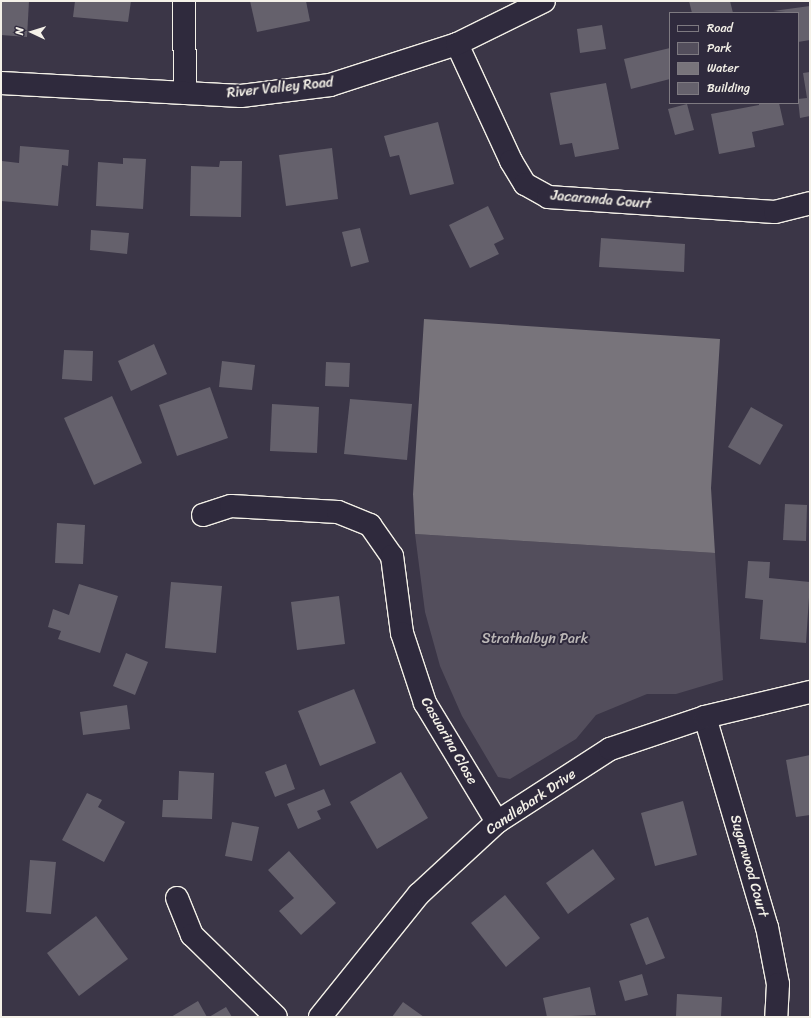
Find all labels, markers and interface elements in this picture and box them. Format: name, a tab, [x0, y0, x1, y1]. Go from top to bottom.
north arrow	[12, 12, 52, 52]
legend	[669, 12, 799, 104]
text: Road	[707, 17, 733, 39]
text: N	[10, 27, 29, 36]
text: Park	[707, 37, 732, 59]
text: Water	[707, 57, 739, 79]
street label: River Valley Road	[227, 74, 333, 102]
text: Building	[707, 77, 750, 99]
street label: Jacaranda Court	[550, 187, 652, 213]
park label: Strathalbyn Park	[482, 631, 588, 647]
street label: Casuarina Close	[417, 694, 481, 788]
street label: Candlebark Drive	[483, 766, 579, 838]
street label: Sugarwood Court	[726, 813, 772, 919]

